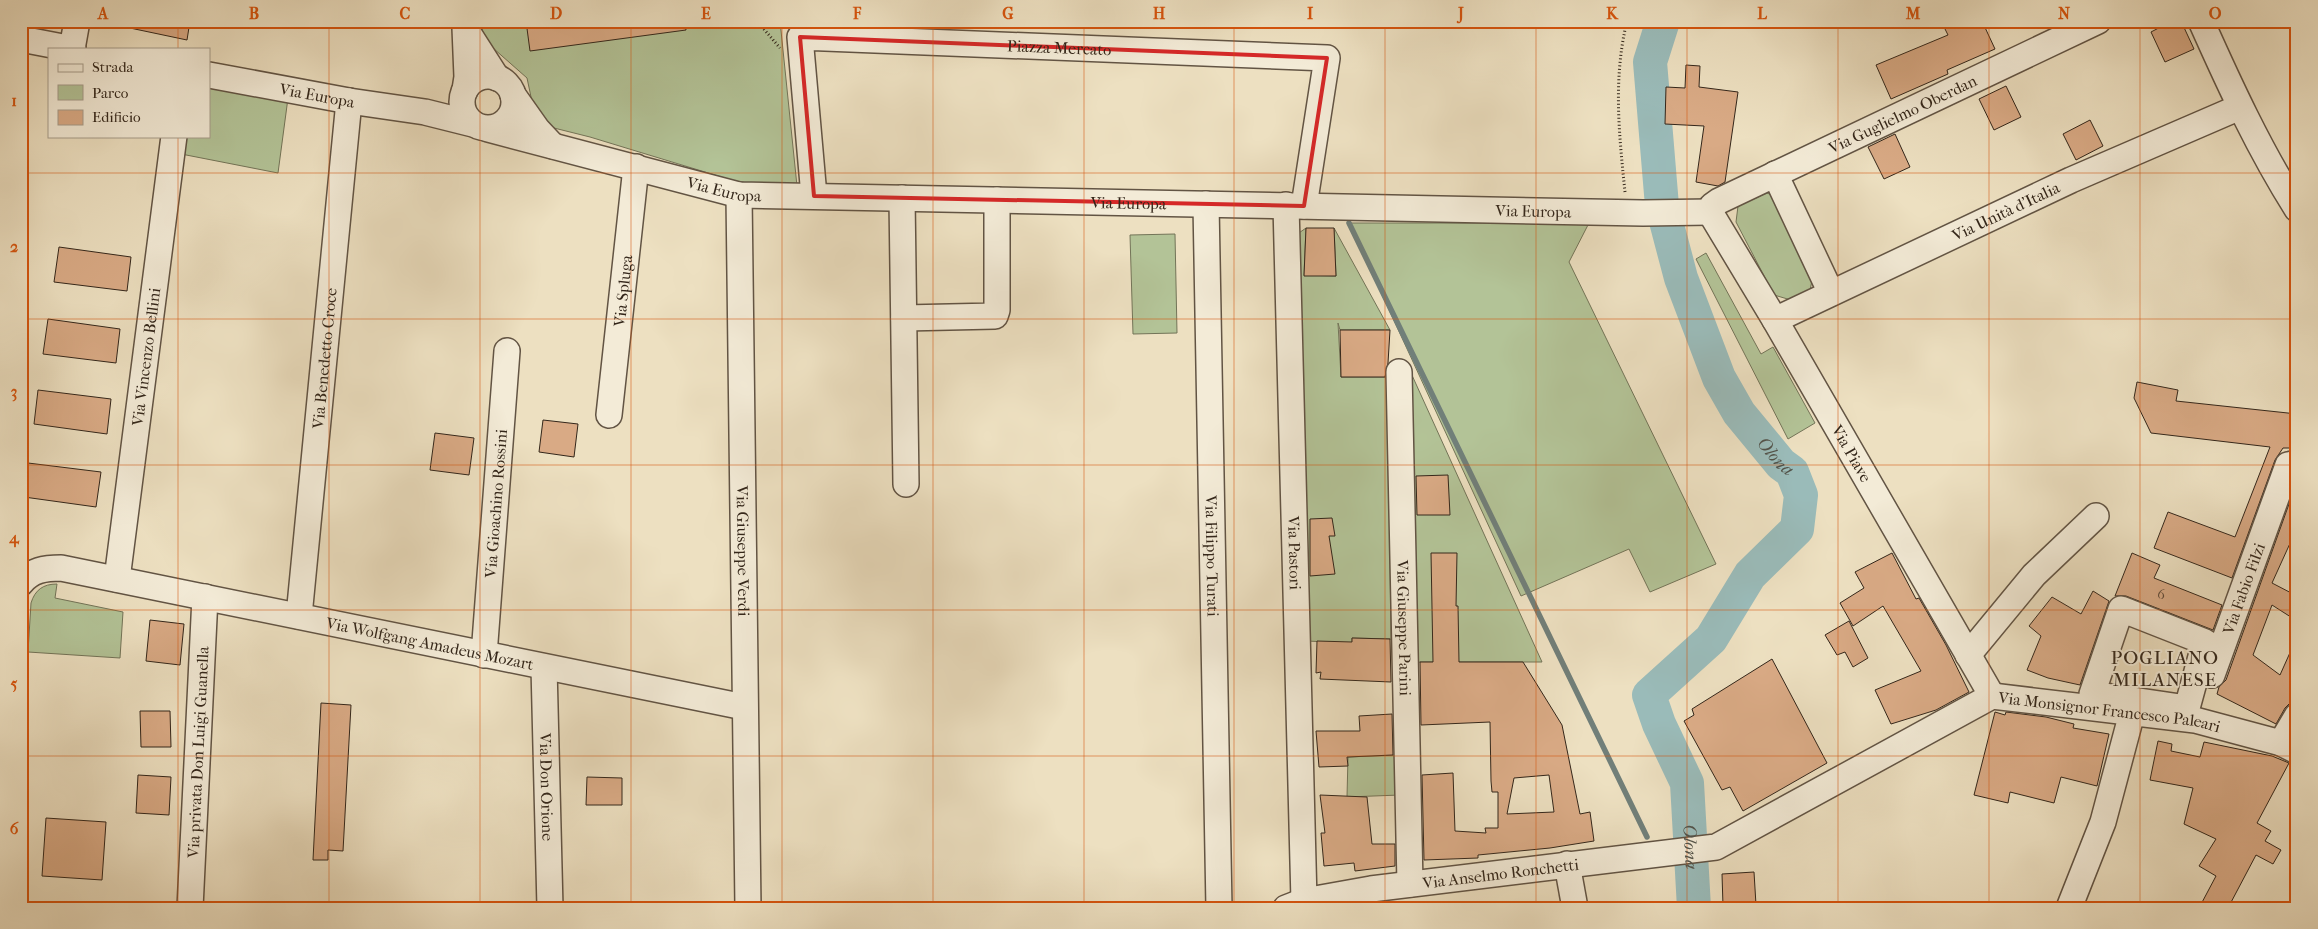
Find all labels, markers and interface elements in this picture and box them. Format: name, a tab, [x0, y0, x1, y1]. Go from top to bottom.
text: A	[97, 4, 109, 23]
text: B	[249, 4, 259, 23]
text: C	[400, 4, 411, 23]
text: D	[550, 4, 562, 23]
text: E	[701, 4, 711, 23]
text: F	[852, 4, 862, 23]
text: G	[1002, 4, 1014, 23]
text: H	[1153, 4, 1166, 23]
text: I	[1307, 4, 1314, 23]
text: J	[1456, 4, 1464, 24]
text: K	[1606, 4, 1619, 23]
text: L	[1757, 4, 1767, 23]
text: M	[1905, 4, 1921, 23]
text: N	[2058, 4, 2071, 23]
text: O	[2209, 4, 2222, 23]
street label: Piazza Mercato	[1007, 36, 1112, 59]
legend	[48, 48, 210, 138]
text: Strada	[92, 58, 135, 76]
street label: Via Guglielmo Oberdan	[1824, 71, 1981, 158]
street label: Via Europa	[277, 79, 356, 112]
text: Parco	[92, 84, 129, 102]
text: 1	[11, 91, 17, 110]
text: Edificio	[92, 108, 141, 126]
street label: Via Europa	[684, 172, 762, 205]
street label: Via Unità d'Italia	[1948, 178, 2063, 245]
street label: Via Europa	[1089, 193, 1167, 214]
street label: Via Europa	[1494, 201, 1572, 222]
text: 2	[10, 237, 18, 256]
street label: Via Spluga	[610, 253, 636, 329]
street label: Via Vincenzo Bellini	[128, 286, 164, 428]
street label: Via Benedetto Croce	[308, 287, 341, 431]
text: 3	[11, 382, 17, 402]
street label: Via Piave	[1827, 421, 1876, 486]
street label: Via Gioachino Rossini	[481, 428, 511, 579]
water label: Olona	[1752, 433, 1798, 481]
street label: Via Giuseppe Verdi	[733, 484, 753, 617]
street label: Via Filippo Turati	[1201, 494, 1223, 617]
street label: Via Pastori	[1284, 515, 1305, 590]
text: 4	[8, 528, 20, 548]
street label: Via Fabio Filzi	[2218, 540, 2269, 638]
street label: Via Giuseppe Parini	[1393, 559, 1415, 696]
house number: 6	[2157, 586, 2165, 603]
street label: Via Wolfgang Amadeus Mozart	[324, 613, 536, 674]
street label: Via privata Don Luigi Guanella	[183, 645, 213, 859]
district label: POGLIANO MILANESE	[2111, 647, 2219, 691]
text: 5	[11, 674, 18, 693]
street label: Via Monsignor Francesco Paleari	[1996, 688, 2223, 736]
street label: Via Don Orione	[536, 732, 557, 841]
text: 6	[10, 819, 19, 838]
water label: Olona	[1678, 824, 1702, 870]
street label: Via Anselmo Ronchetti	[1421, 855, 1580, 893]

